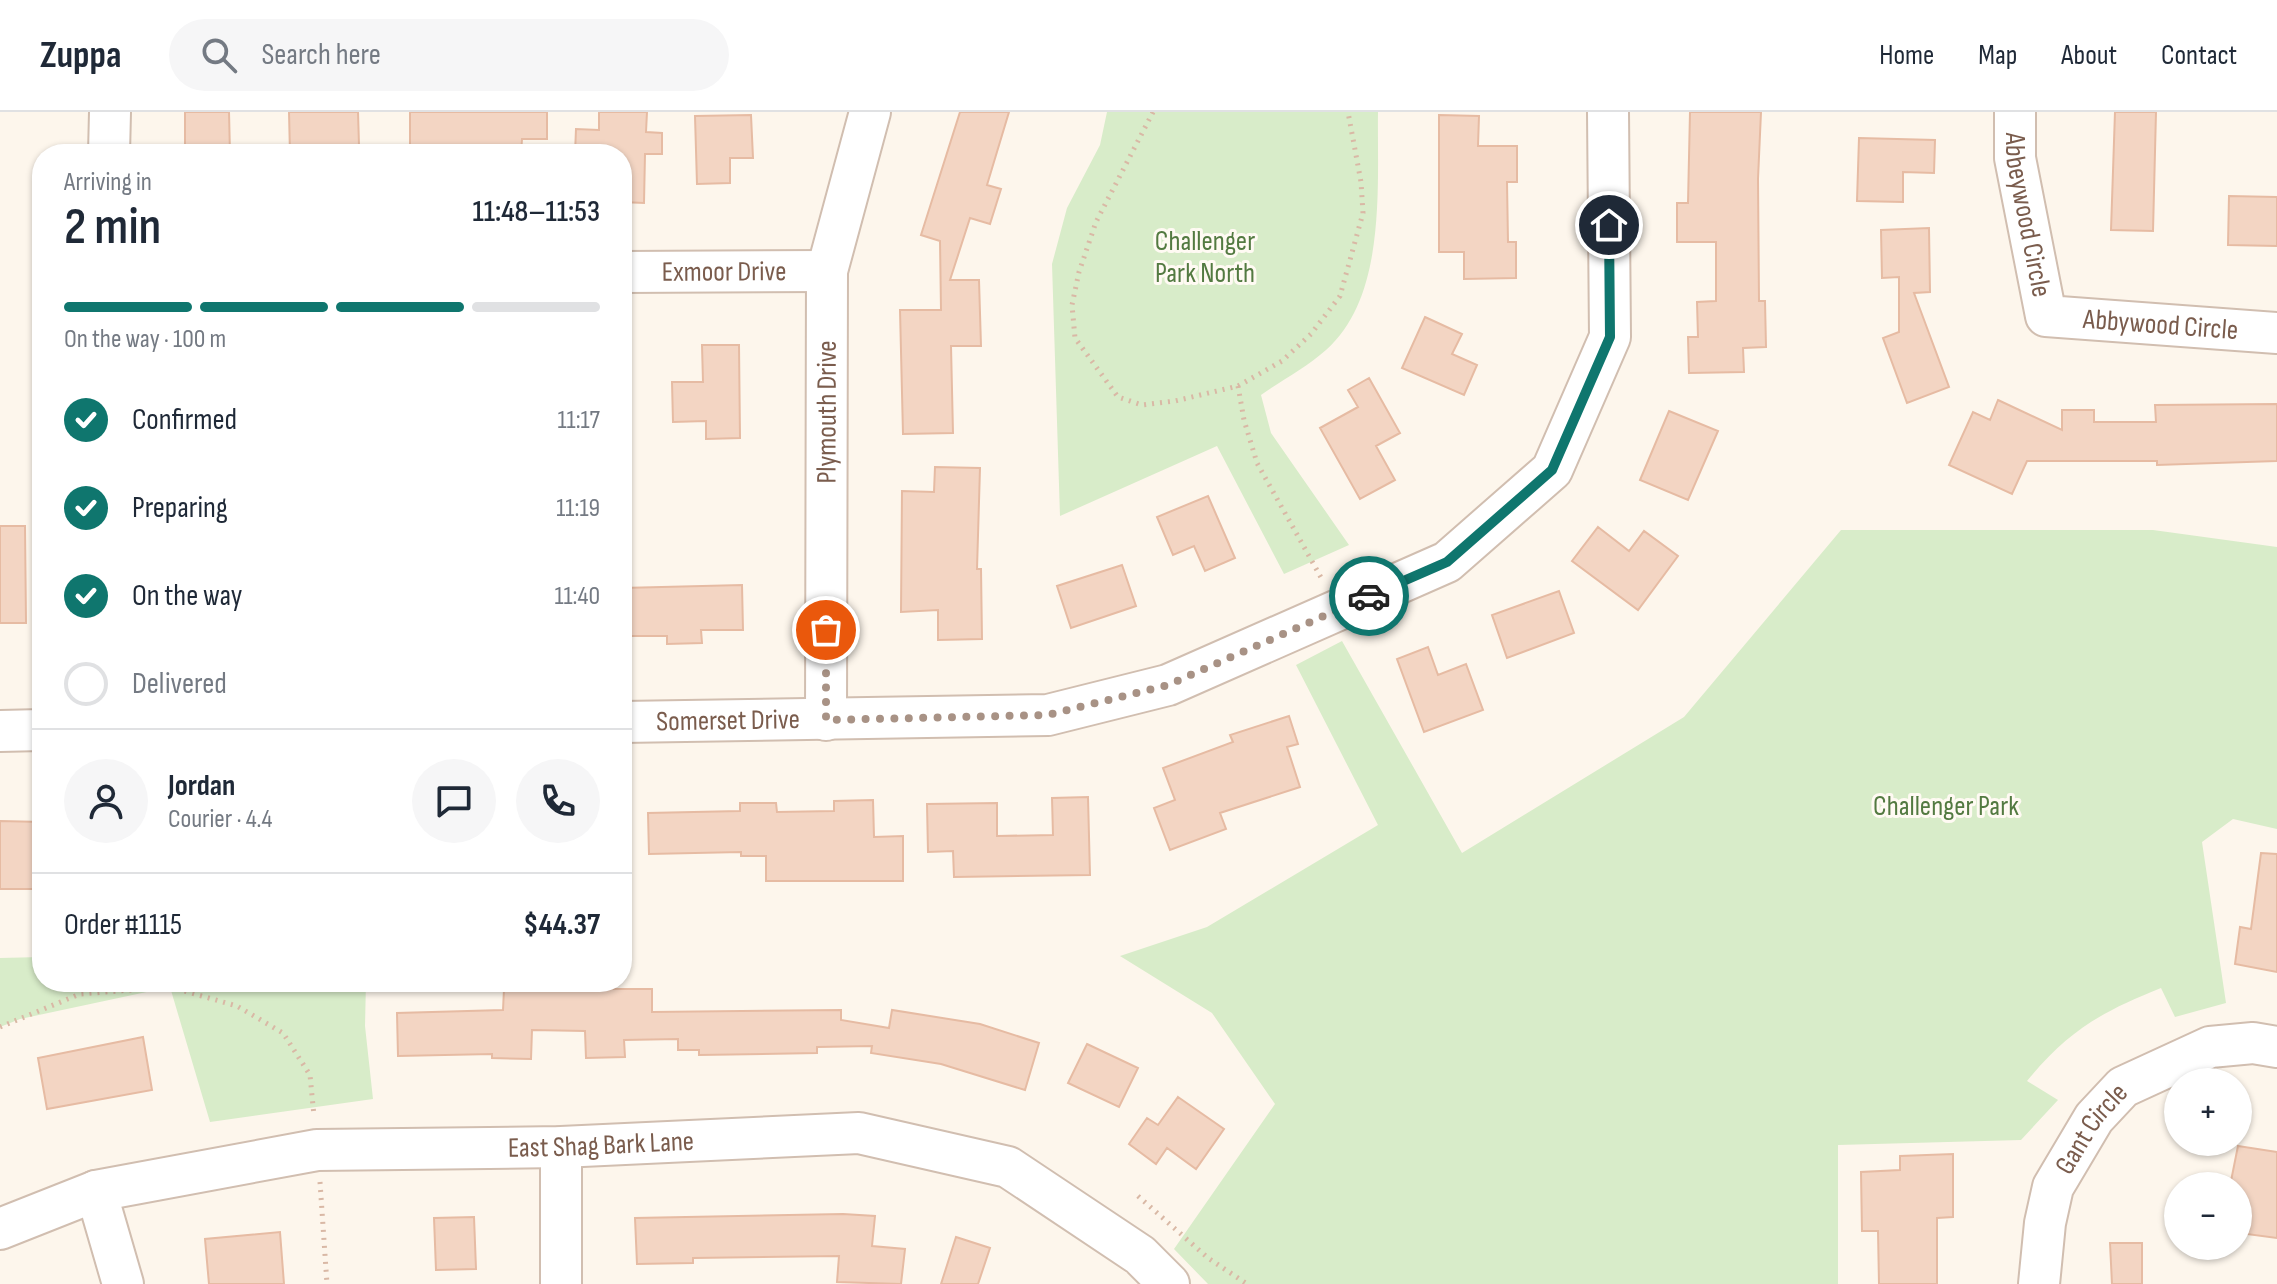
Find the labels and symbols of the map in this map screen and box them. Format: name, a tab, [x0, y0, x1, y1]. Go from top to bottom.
street label: Abbeywood Circle	[1999, 132, 2058, 300]
pin	[1575, 191, 1643, 259]
park label: Challenger Park North	[1155, 225, 1255, 290]
street label: Exmoor Drive	[662, 255, 786, 288]
street label: Abbywood Circle	[2081, 302, 2239, 347]
street label: Plymouth Drive	[810, 340, 843, 484]
courier	[1329, 556, 1409, 636]
pin	[792, 596, 860, 664]
street label: Somerset Drive	[656, 703, 800, 738]
park label: Challenger Park	[1873, 790, 2019, 823]
street label: Gant Circle	[2048, 1076, 2134, 1180]
street label: East Shag Bark Lane	[508, 1124, 695, 1164]

